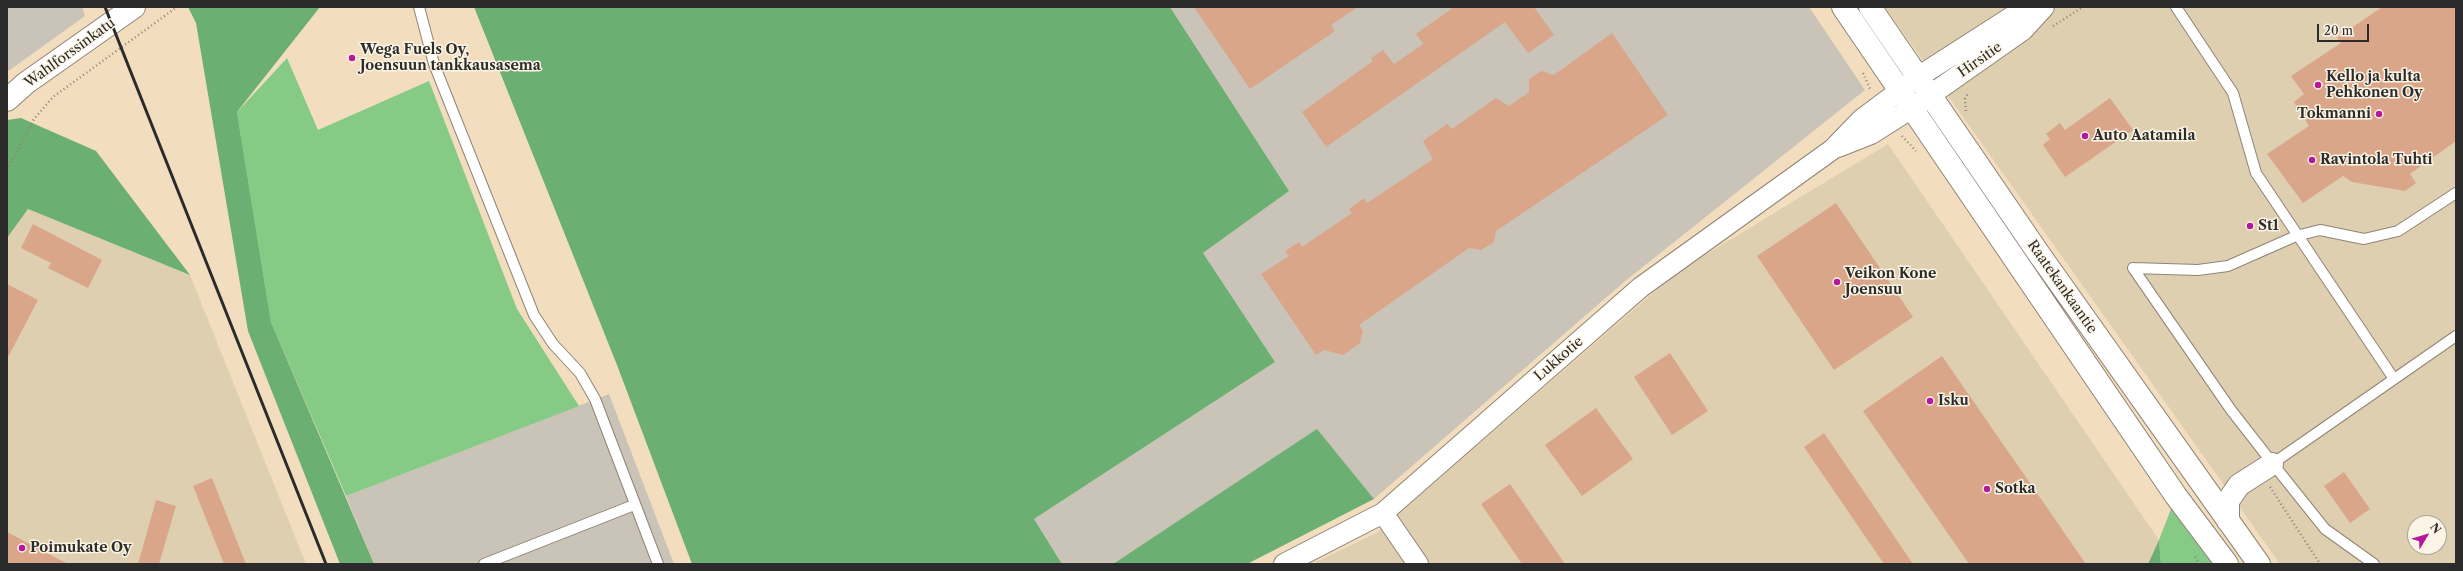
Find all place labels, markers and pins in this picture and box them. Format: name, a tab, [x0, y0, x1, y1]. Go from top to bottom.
place label: Wega Fuels Oy, Joensuun tankkausasema	[360, 42, 541, 74]
marker: Wega Fuels Oy, Joensuun tankkausasema	[347, 53, 357, 63]
place label: Kello ja kulta Pehkonen Oy	[2326, 69, 2423, 102]
marker: Kello ja kulta Pehkonen Oy	[2313, 80, 2323, 90]
place label: Tokmanni	[2297, 106, 2371, 122]
marker: Tokmanni	[2374, 109, 2384, 119]
place label: Auto Aatamila	[2093, 128, 2196, 144]
marker: Auto Aatamila	[2080, 131, 2090, 141]
place label: Ravintola Tuhti	[2320, 152, 2433, 168]
marker: Ravintola Tuhti	[2307, 155, 2317, 165]
place label: St1	[2258, 218, 2279, 234]
marker: St1	[2245, 221, 2255, 231]
place label: Veikon Kone Joensuu	[1845, 266, 1936, 298]
marker: Veikon Kone Joensuu	[1832, 277, 1842, 287]
place label: Isku	[1938, 393, 1969, 409]
marker: Isku	[1925, 396, 1935, 406]
place label: Sotka	[1995, 481, 2036, 497]
marker: Sotka	[1982, 484, 1992, 494]
place label: Poimukate Oy	[30, 540, 132, 556]
marker: Poimukate Oy	[17, 543, 27, 553]

